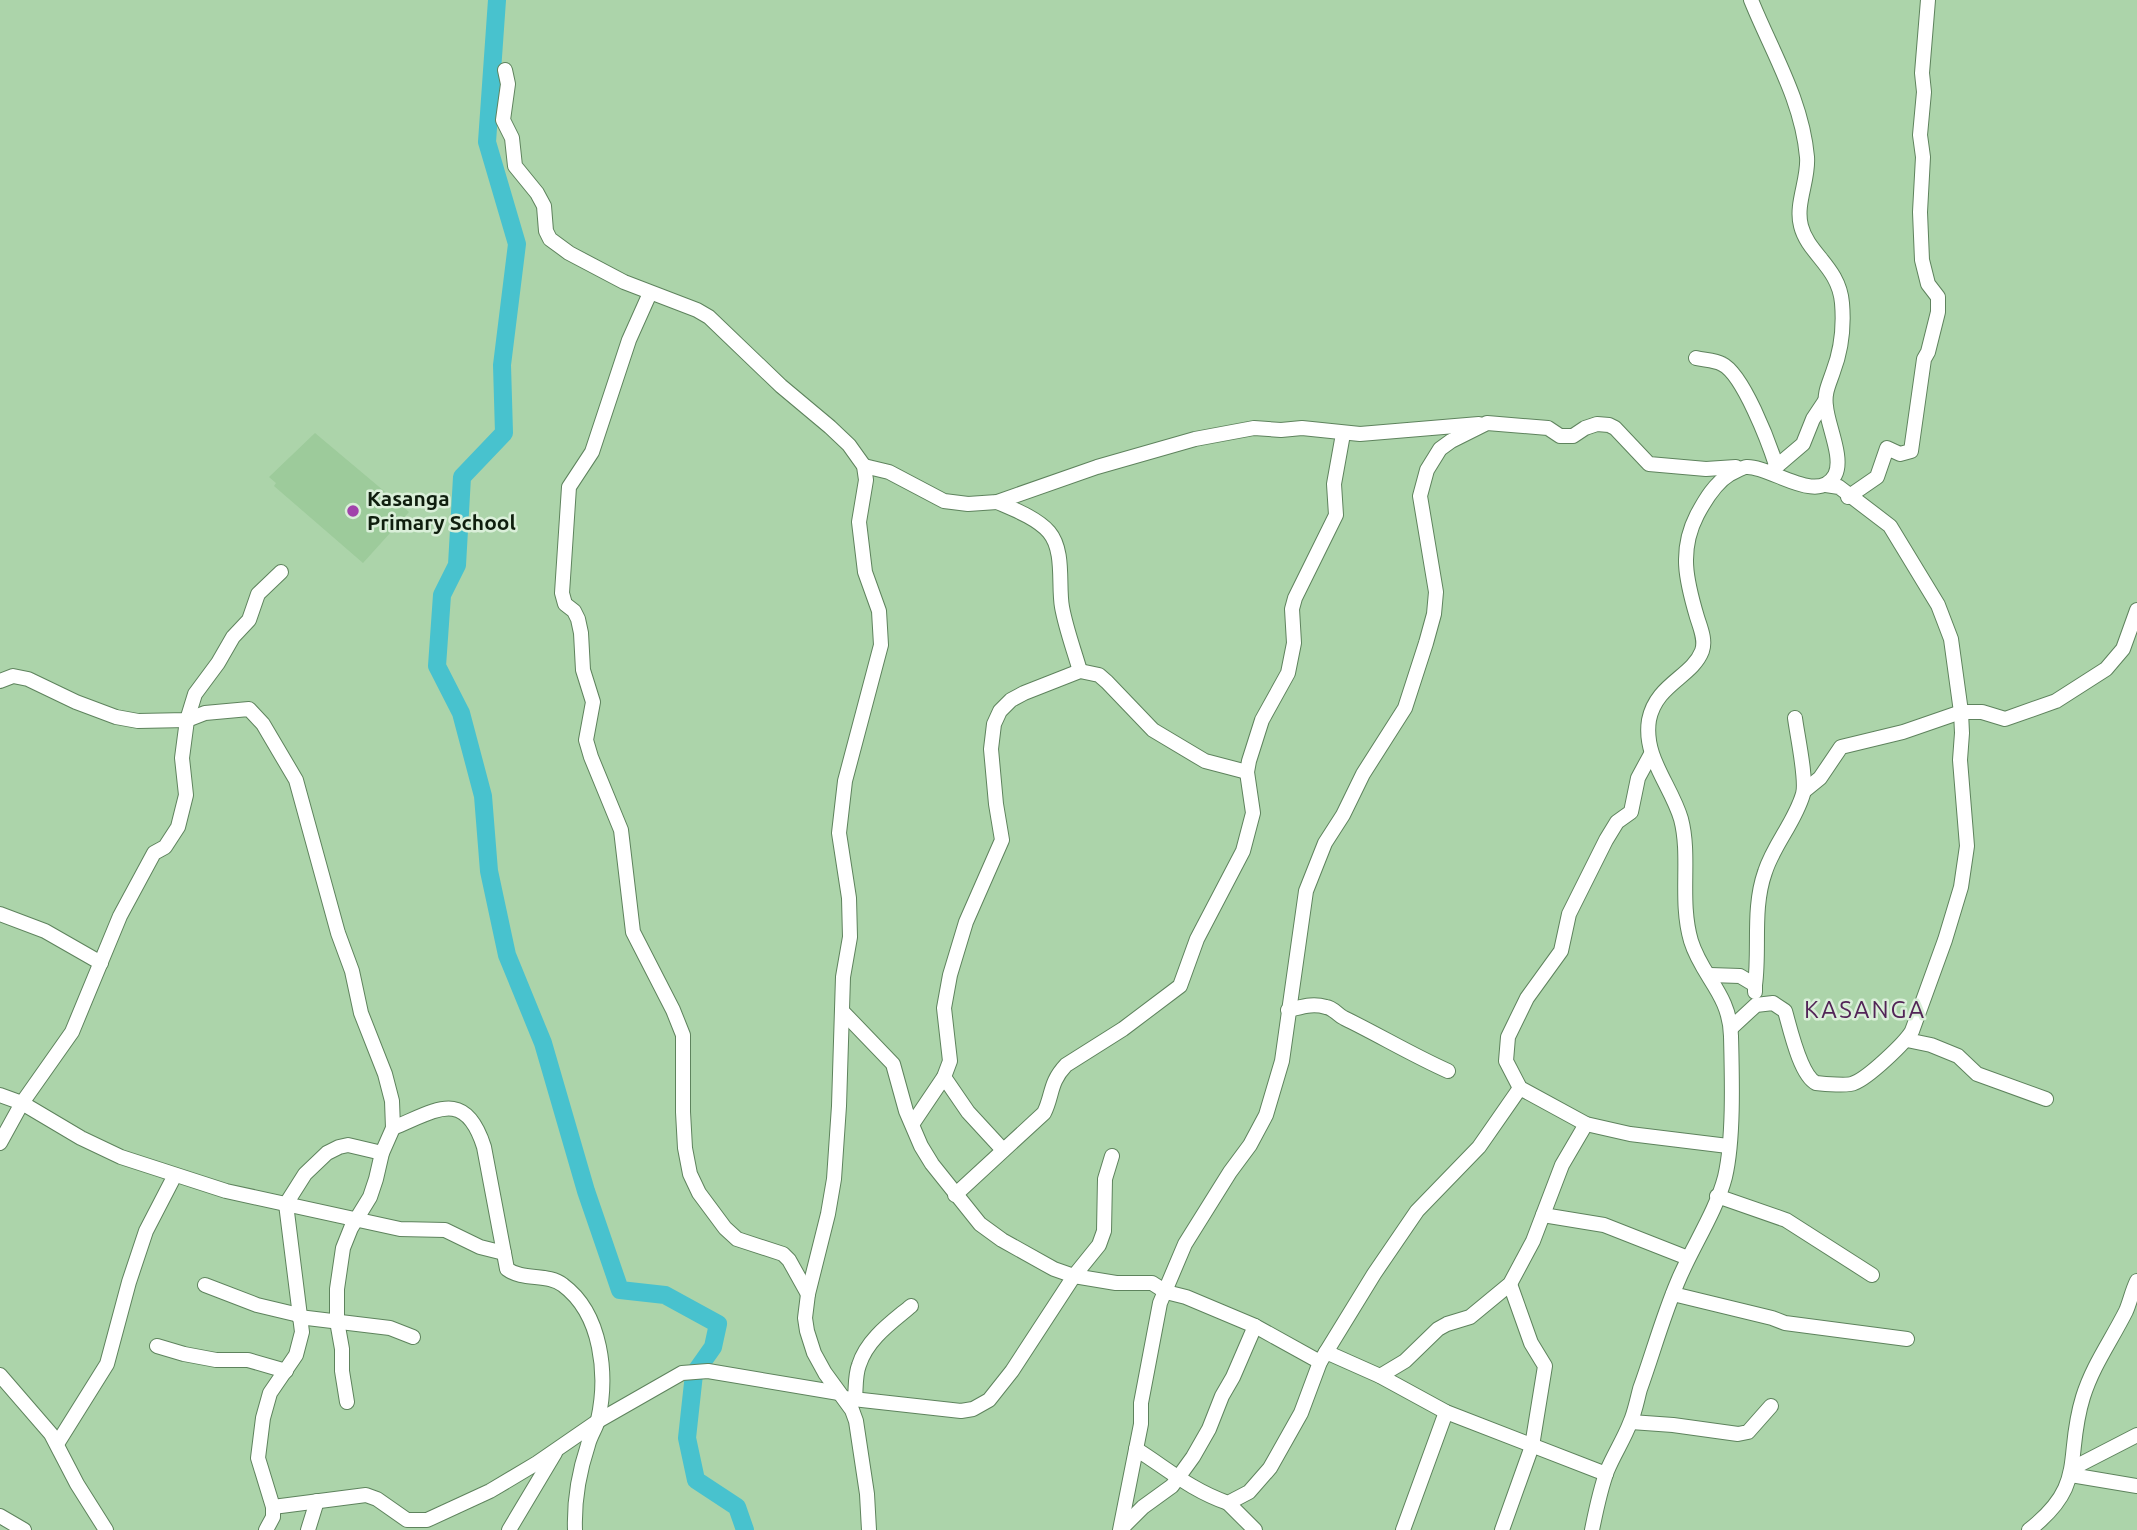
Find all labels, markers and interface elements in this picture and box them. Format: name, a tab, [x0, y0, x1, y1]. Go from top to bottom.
place label: Kasanga Primary School	[367, 486, 516, 534]
marker: Kasanga Primary School	[345, 503, 361, 519]
district label: KASANGA	[1804, 996, 1926, 1023]

